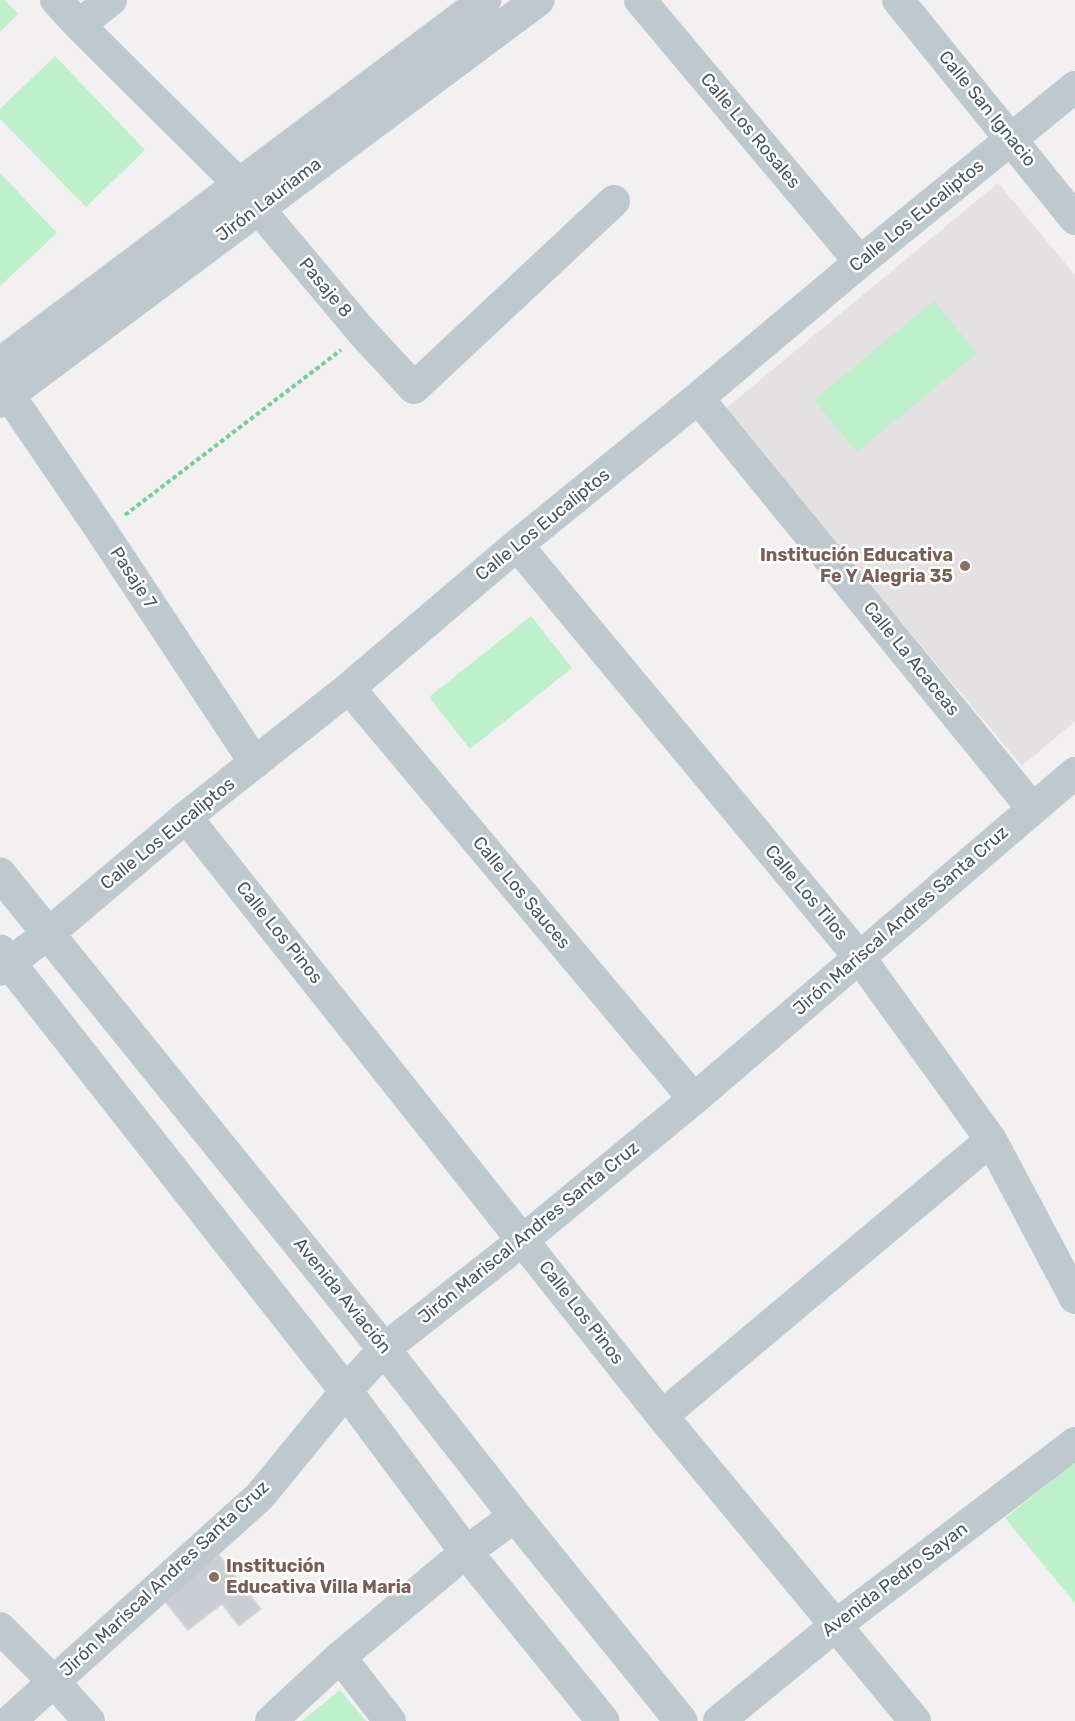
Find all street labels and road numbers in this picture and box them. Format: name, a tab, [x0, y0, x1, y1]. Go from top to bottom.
street label: Calle San Ignacio	[934, 47, 1040, 171]
street label: Calle Los Rosales	[696, 69, 804, 193]
street label: Jirón Lauriama	[212, 153, 326, 247]
street label: Calle Los Eucaliptos	[846, 155, 988, 277]
street label: Pasaje 8	[294, 254, 356, 322]
street label: Calle Los Eucaliptos	[472, 464, 614, 586]
street label: Pasaje 7	[105, 543, 161, 613]
street label: Calle La Acaceas	[858, 598, 964, 720]
street label: Calle Los Eucaliptos	[97, 773, 239, 895]
street label: Jirón Mariscal Andres Santa Cruz	[789, 822, 1013, 1020]
street label: Calle Los Sauces	[468, 832, 574, 954]
street label: Calle Los Tilos	[760, 841, 852, 945]
street label: Calle Los Pinos	[231, 877, 327, 989]
street label: Jirón Mariscal Andres Santa Cruz	[414, 1137, 644, 1329]
street label: Avenida Aviación	[289, 1234, 395, 1358]
street label: Calle Los Pinos	[534, 1257, 628, 1369]
street label: Jirón Mariscal Andres Santa Cruz	[56, 1476, 274, 1682]
street label: Avenida Pedro Sayan	[818, 1518, 972, 1642]

